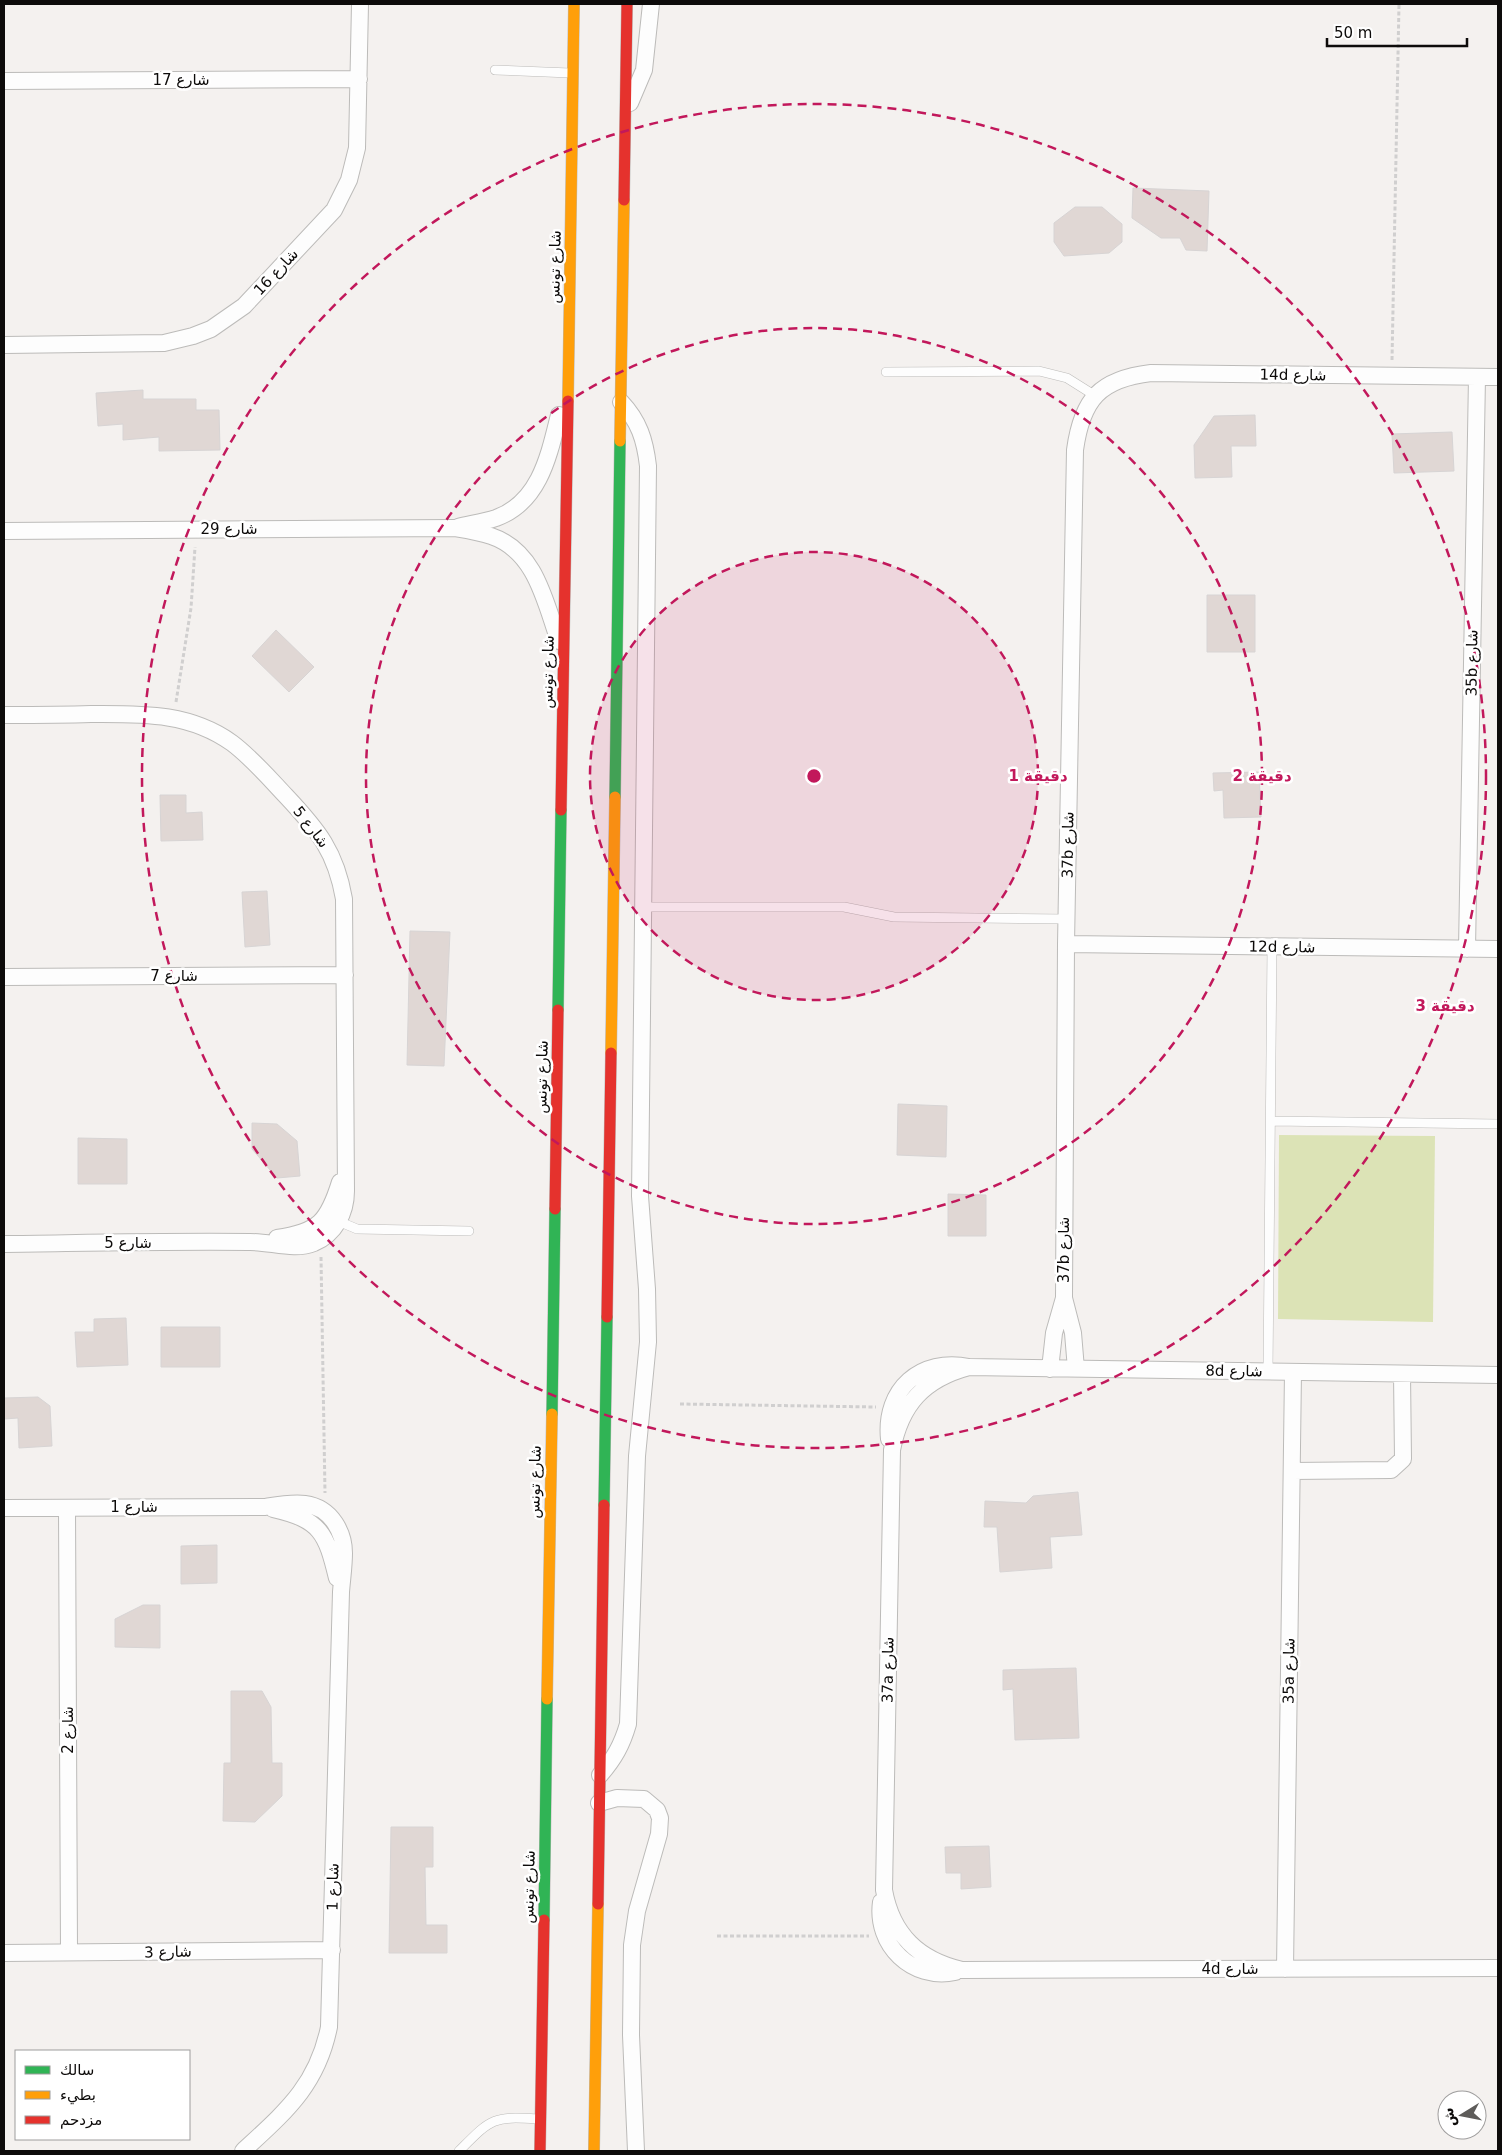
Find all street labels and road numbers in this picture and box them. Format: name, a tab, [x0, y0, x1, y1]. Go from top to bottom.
street label: شارع 17	[152, 71, 210, 89]
street label: شارع تونس	[545, 230, 565, 304]
street label: شارع 16	[250, 245, 302, 299]
street label: 14d شارع	[1259, 365, 1327, 385]
street label: شارع 29	[200, 520, 258, 538]
street label: 35b شارع	[1462, 629, 1482, 697]
street label: شارع تونس	[538, 635, 558, 709]
street label: شارع 5	[289, 803, 333, 851]
street label: 37b شارع	[1058, 811, 1078, 879]
street label: 12d شارع	[1248, 937, 1316, 957]
street label: شارع 7	[150, 967, 198, 985]
street label: شارع تونس	[532, 1040, 552, 1114]
street label: 37b شارع	[1055, 1217, 1073, 1283]
street label: شارع 5	[104, 1234, 152, 1252]
street label: 8d شارع	[1205, 1362, 1263, 1380]
street label: شارع تونس	[525, 1445, 545, 1519]
street label: شارع 1	[110, 1498, 158, 1516]
street label: 37a شارع	[878, 1637, 898, 1703]
street label: 35a شارع	[1279, 1638, 1299, 1704]
street label: شارع 2	[59, 1706, 77, 1754]
street label: شارع تونس	[519, 1850, 539, 1924]
street label: شارع 1	[324, 1863, 342, 1911]
street label: شارع 3	[144, 1943, 192, 1961]
street label: 4d شارع	[1201, 1960, 1259, 1978]

